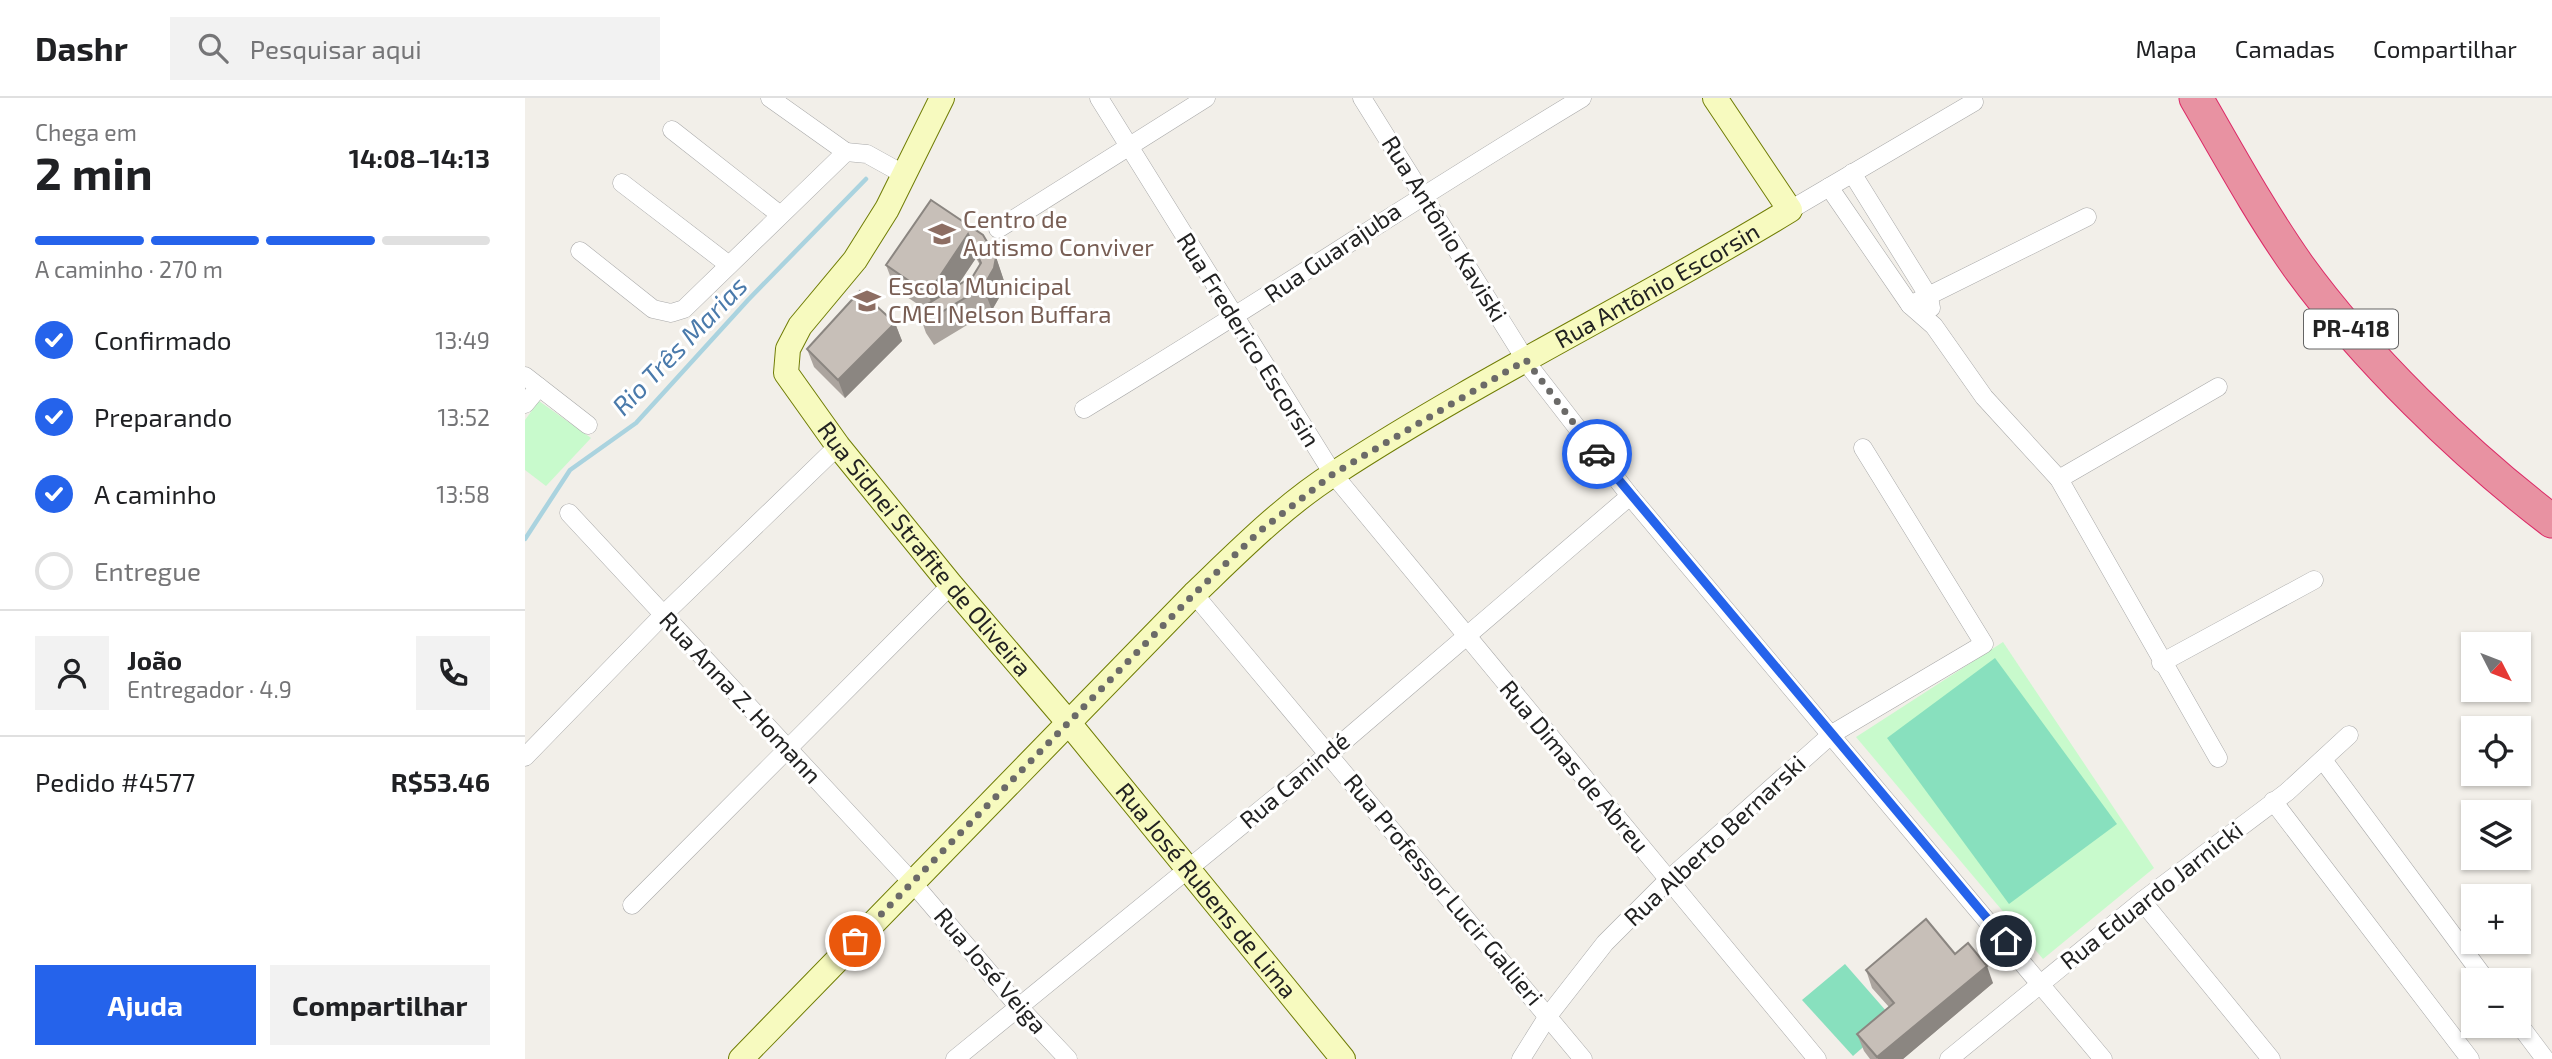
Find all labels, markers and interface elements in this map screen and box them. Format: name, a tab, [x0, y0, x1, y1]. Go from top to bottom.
search box	[170, 17, 660, 80]
text: Dashr	[35, 28, 128, 68]
icon: search	[194, 29, 232, 67]
text: Pesquisar aqui	[250, 33, 422, 64]
text: Mapa	[2135, 34, 2197, 63]
text: Camadas	[2235, 34, 2335, 63]
text: Compartilhar	[2373, 34, 2517, 63]
text: Chega em	[35, 118, 137, 146]
street label: Rua Antônio Kaviski	[1376, 130, 1514, 326]
text: 14:08–14:13	[349, 142, 490, 173]
text: 2 min	[35, 144, 153, 199]
street label: Rua Guarajuba	[1258, 195, 1406, 308]
place label: Centro de Autismo Conviver	[963, 204, 1154, 261]
street label: Rua Antônio Escorsin	[1549, 216, 1764, 354]
school or university icon: Centro de Autismo Conviver	[927, 219, 957, 249]
street label: Rua Frederico Escorsin	[1172, 227, 1327, 452]
text: A caminho · 270 m	[35, 255, 223, 283]
water label: Rio Três Marias	[605, 269, 753, 421]
place label: Escola Municipal CMEI Nelson Buffara	[888, 271, 1111, 328]
school or university icon: Escola Municipal CMEI Nelson Buffara	[852, 286, 882, 316]
road number: PR-418	[2304, 310, 2398, 348]
icon: check	[35, 321, 73, 359]
text: Confirmado	[94, 324, 232, 355]
text: 13:49	[435, 326, 490, 354]
icon: check	[35, 398, 73, 436]
text: Preparando	[94, 401, 232, 432]
text: 13:52	[437, 403, 490, 431]
street label: Rua Sidnei Strafite de Oliveira	[812, 415, 1038, 681]
courier	[1562, 419, 1632, 489]
icon: car	[1578, 435, 1616, 473]
icon: check	[35, 475, 73, 513]
text: A caminho	[94, 478, 217, 509]
text: 13:58	[436, 480, 490, 508]
text: Entregue	[94, 555, 201, 586]
street label: Rua Anna Z. Homann	[654, 605, 828, 789]
north arrow	[2461, 632, 2531, 702]
map controls	[2461, 632, 2531, 1038]
button: person	[35, 636, 109, 710]
button: phone	[416, 636, 490, 710]
text: João	[127, 644, 182, 675]
street label: Rua Dimas de Abreu	[1494, 674, 1656, 858]
text: Entregador · 4.9	[127, 675, 292, 703]
button: locate	[2461, 716, 2531, 786]
street label: Rua Canindé	[1233, 726, 1355, 834]
street label: Rua Alberto Bernarski	[1617, 748, 1811, 931]
text: Pedido #4577	[35, 766, 195, 797]
text: R$53.46	[391, 766, 490, 797]
street label: Rua Professor Lucir Gallieri	[1339, 767, 1550, 1011]
street label: Rua José Rubens de Lima	[1110, 776, 1304, 1004]
button: layers	[2461, 800, 2531, 870]
street label: Rua Eduardo Jarnicki	[2054, 815, 2248, 975]
button: +	[2461, 884, 2531, 954]
street label: Rua José Veiga	[929, 901, 1054, 1039]
pin	[825, 911, 885, 971]
pin	[1976, 911, 2036, 971]
icon: bag	[836, 922, 874, 960]
icon: home	[1987, 922, 2025, 960]
button: Ajuda	[35, 965, 256, 1045]
button: Compartilhar	[270, 965, 490, 1045]
button: −	[2461, 968, 2531, 1038]

